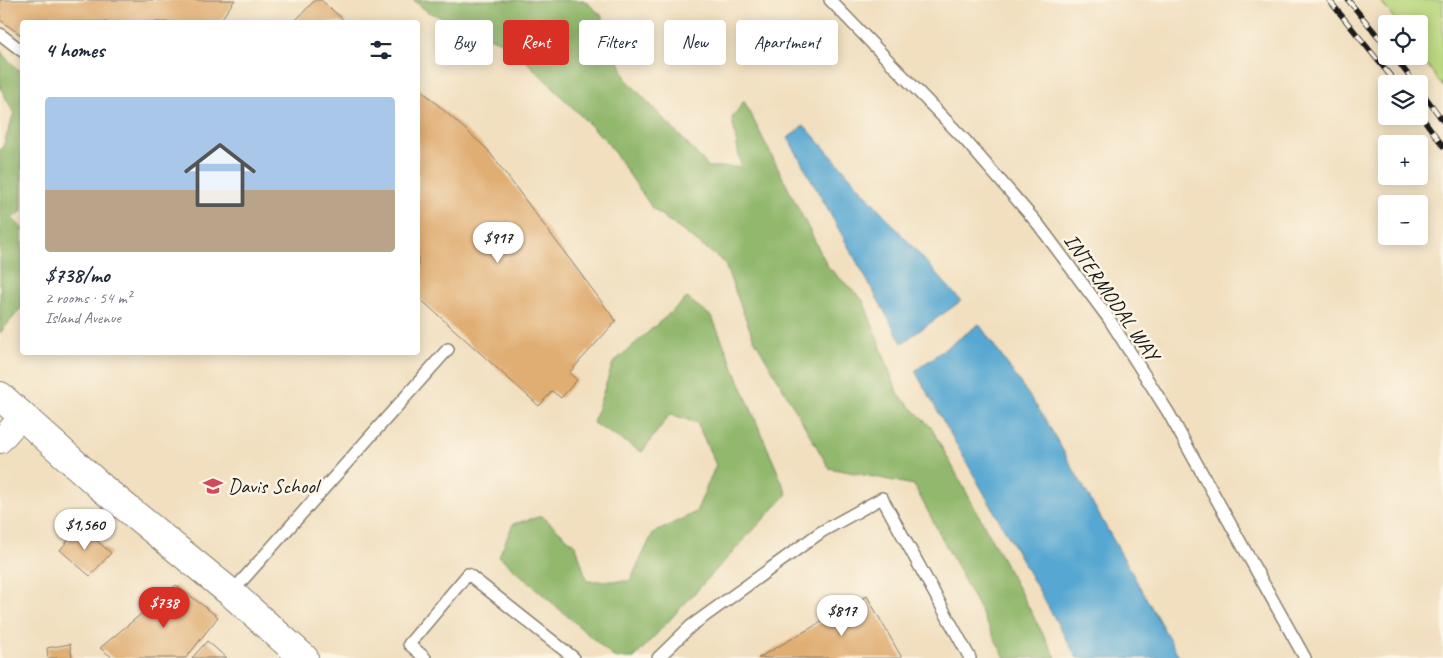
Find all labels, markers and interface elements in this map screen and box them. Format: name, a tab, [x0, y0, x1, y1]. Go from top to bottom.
map controls	[1378, 15, 1428, 245]
button: locate	[1378, 15, 1428, 65]
chip: Buy	[435, 20, 493, 65]
chip: Rent	[503, 20, 569, 65]
chip: Filters	[579, 20, 654, 65]
chip: New	[664, 20, 726, 65]
chip: Apartment	[736, 20, 838, 65]
icon: filters	[367, 36, 395, 64]
text: 4 homes	[45, 37, 104, 63]
button: layers	[1378, 75, 1428, 125]
icon: home	[175, 130, 265, 220]
button: +	[1378, 135, 1428, 185]
button: −	[1378, 195, 1428, 245]
pin: $917	[468, 222, 528, 264]
text: $917	[484, 228, 512, 248]
street label: INTERMODAL WAY	[1058, 228, 1168, 369]
text: $738/mo	[45, 262, 110, 288]
text: 2 rooms · 54 m²	[45, 288, 131, 308]
text: Island Avenue	[45, 308, 121, 328]
place label: Davis School	[228, 473, 322, 499]
school or university icon: Davis School	[202, 475, 224, 497]
pin: $1,560	[44, 508, 126, 551]
text: $1,560	[65, 515, 105, 535]
pin: $738	[134, 586, 194, 629]
text: $738	[150, 593, 178, 613]
pin: $817	[812, 594, 872, 637]
text: $817	[828, 601, 856, 621]

